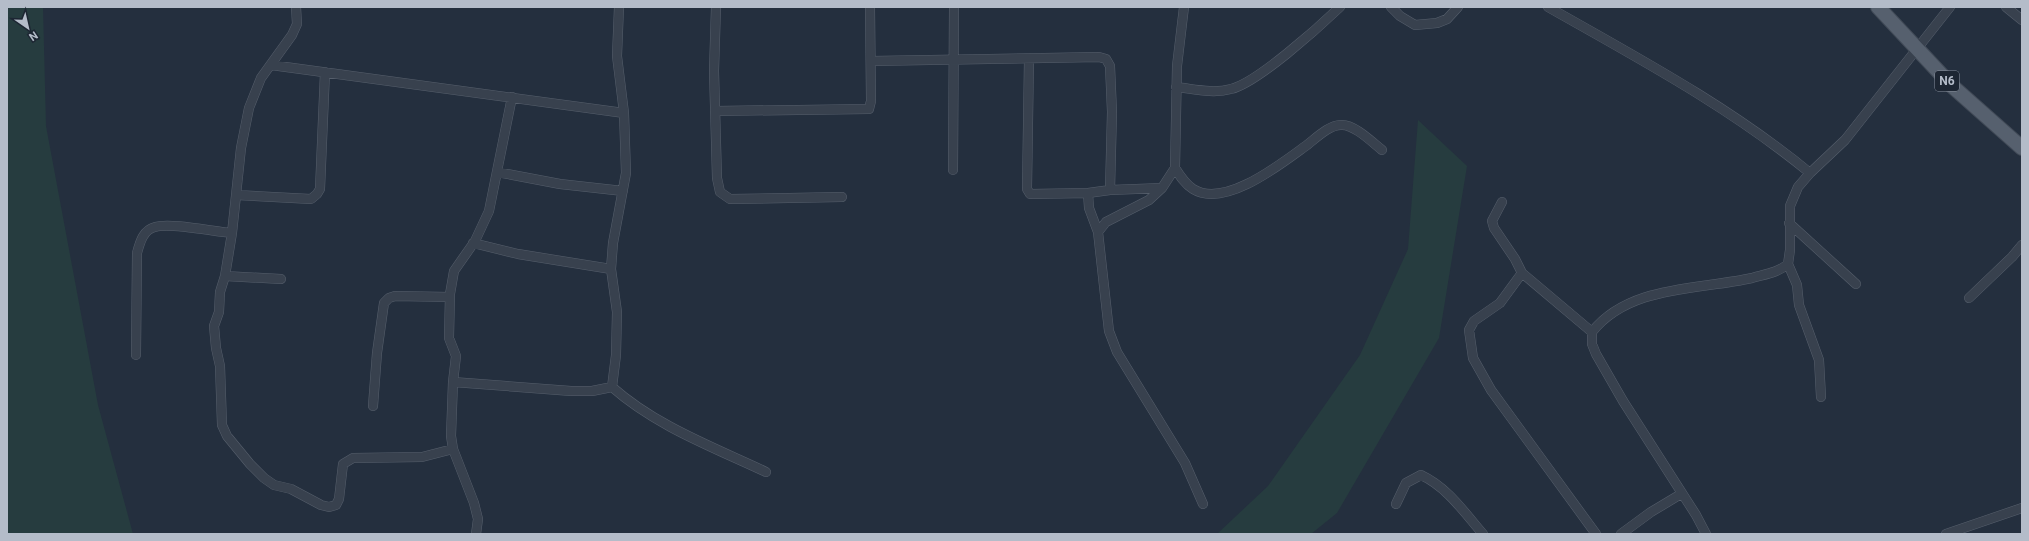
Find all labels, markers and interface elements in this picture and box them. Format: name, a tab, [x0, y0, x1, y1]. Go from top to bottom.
north arrow	[8, 8, 48, 48]
text: N	[26, 28, 40, 44]
road number: N6	[1935, 71, 1959, 91]

